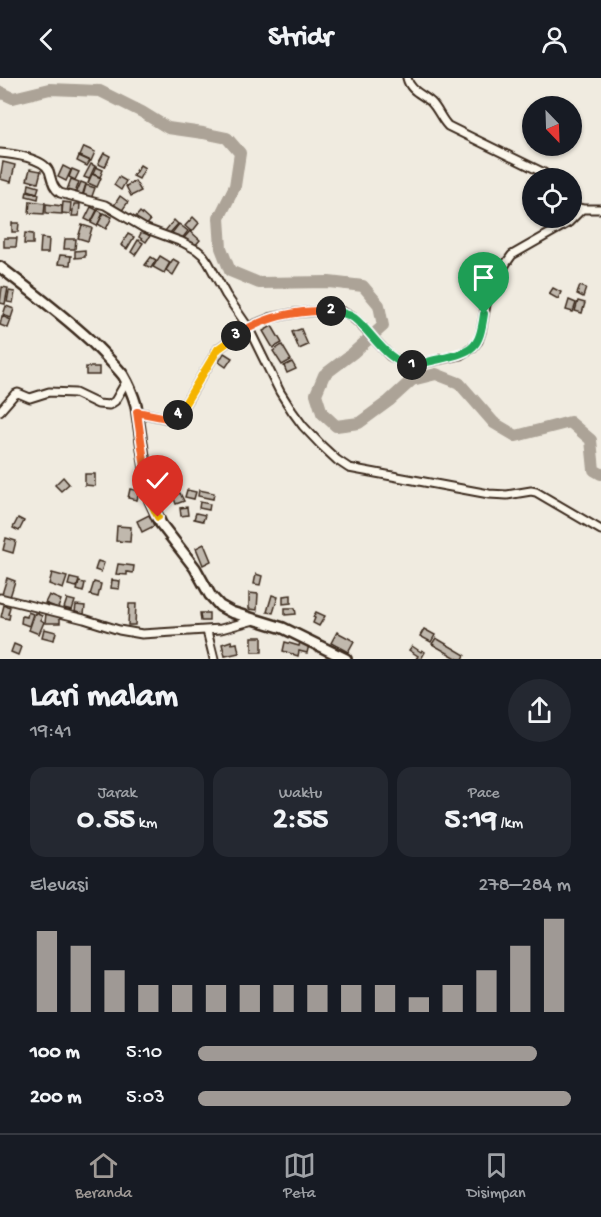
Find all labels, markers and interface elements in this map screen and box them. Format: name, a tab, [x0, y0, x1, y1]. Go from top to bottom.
icon: back	[30, 23, 63, 56]
text: Stridr	[268, 23, 333, 55]
icon: person	[538, 23, 571, 56]
north arrow	[522, 96, 582, 156]
map controls	[522, 96, 582, 228]
button: locate	[522, 168, 582, 228]
pin	[458, 252, 509, 314]
icon: arrive	[467, 261, 500, 294]
pin: 2	[316, 296, 346, 326]
text: 2	[327, 301, 335, 320]
pin: 3	[221, 321, 251, 351]
text: 3	[232, 326, 240, 345]
pin: 1	[397, 350, 427, 380]
text: 1	[409, 355, 415, 374]
pin: 4	[163, 400, 193, 430]
text: 4	[174, 405, 182, 424]
pin	[132, 455, 183, 517]
icon: check	[141, 464, 174, 497]
text: Lari malam	[30, 679, 178, 717]
button: share	[508, 679, 571, 742]
text: 19:41	[30, 721, 72, 744]
text: Jarak	[98, 785, 137, 804]
text: Waktu	[279, 785, 322, 804]
text: Pace	[468, 785, 500, 804]
text: 0.55	[77, 804, 135, 839]
text: 2:55	[273, 804, 328, 839]
text: 5:19	[445, 804, 497, 839]
text: km	[135, 815, 157, 834]
text: /km	[497, 815, 523, 834]
text: Elevasi	[30, 875, 89, 898]
text: 278–284 m	[478, 875, 571, 898]
text: 100 m	[30, 1042, 80, 1065]
text: 5:10	[126, 1042, 162, 1065]
text: 200 m	[30, 1087, 81, 1110]
text: 5:03	[126, 1087, 165, 1110]
tab: Beranda	[75, 1149, 132, 1204]
tab: Peta	[283, 1149, 316, 1204]
tab: Disimpan	[467, 1149, 526, 1204]

